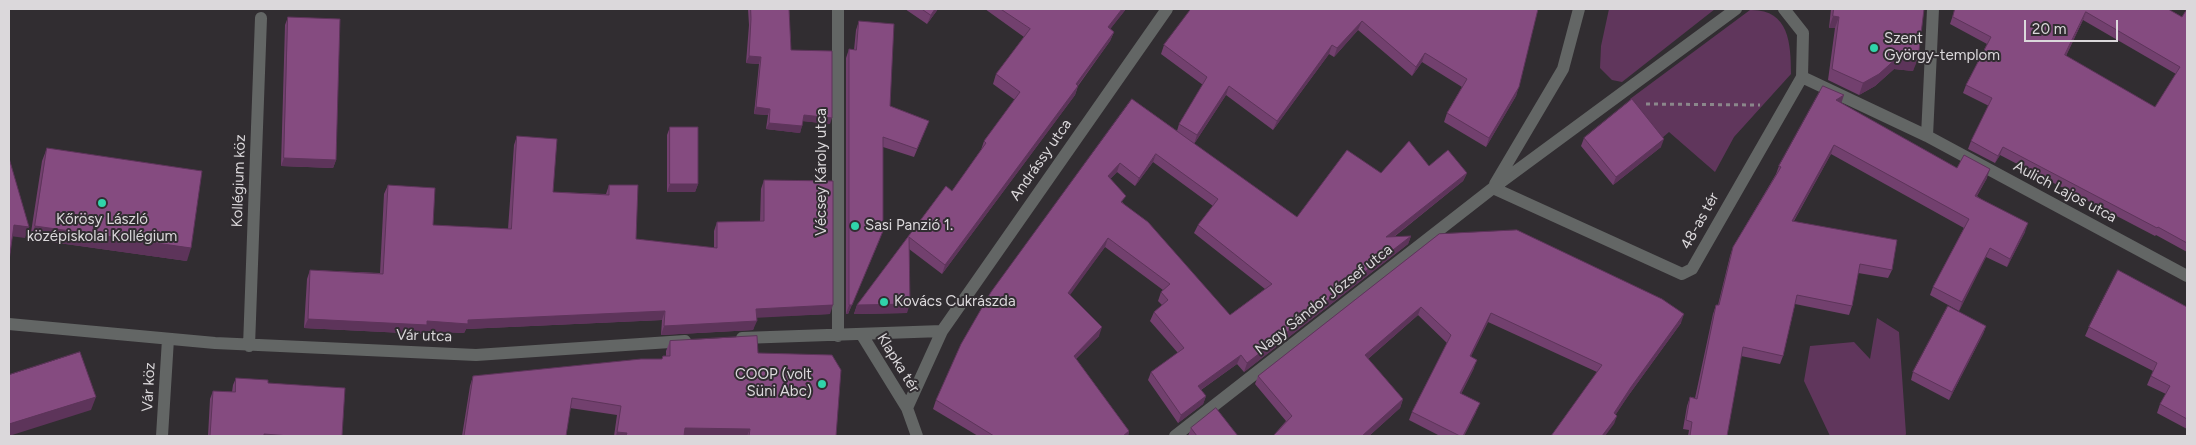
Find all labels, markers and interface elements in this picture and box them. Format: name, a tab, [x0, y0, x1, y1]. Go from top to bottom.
scale bar	[2026, 10, 2120, 42]
text: 20 m	[2032, 20, 2066, 38]
place label: Szent György-templom	[1884, 30, 2000, 65]
marker: Szent György-templom	[1868, 42, 1880, 54]
street label: Vécsey Károly utca	[813, 108, 831, 236]
street label: Andrássy utca	[1006, 116, 1076, 204]
street label: Kollégium köz	[228, 134, 250, 228]
street label: Aulich Lajos utca	[2010, 157, 2120, 227]
street label: 48-as tér	[1677, 190, 1723, 252]
marker: Kőrösy László középiskolai Kollégium	[96, 197, 108, 209]
place label: Kőrösy László középiskolai Kollégium	[27, 211, 177, 246]
place label: Sasi Panzió 1.	[865, 217, 953, 235]
marker: Sasi Panzió 1.	[849, 220, 861, 232]
street label: Nagy Sándor József utca	[1252, 241, 1396, 359]
place label: Kovács Cukrászda	[894, 293, 1016, 311]
marker: Kovács Cukrászda	[878, 296, 890, 308]
street label: Vár utca	[396, 326, 452, 346]
street label: Klapka tér	[873, 330, 923, 396]
street label: Vár köz	[139, 362, 159, 412]
place label: COOP (volt Süni Abc)	[735, 366, 812, 401]
marker: COOP (volt Süni Abc)	[816, 378, 828, 390]

